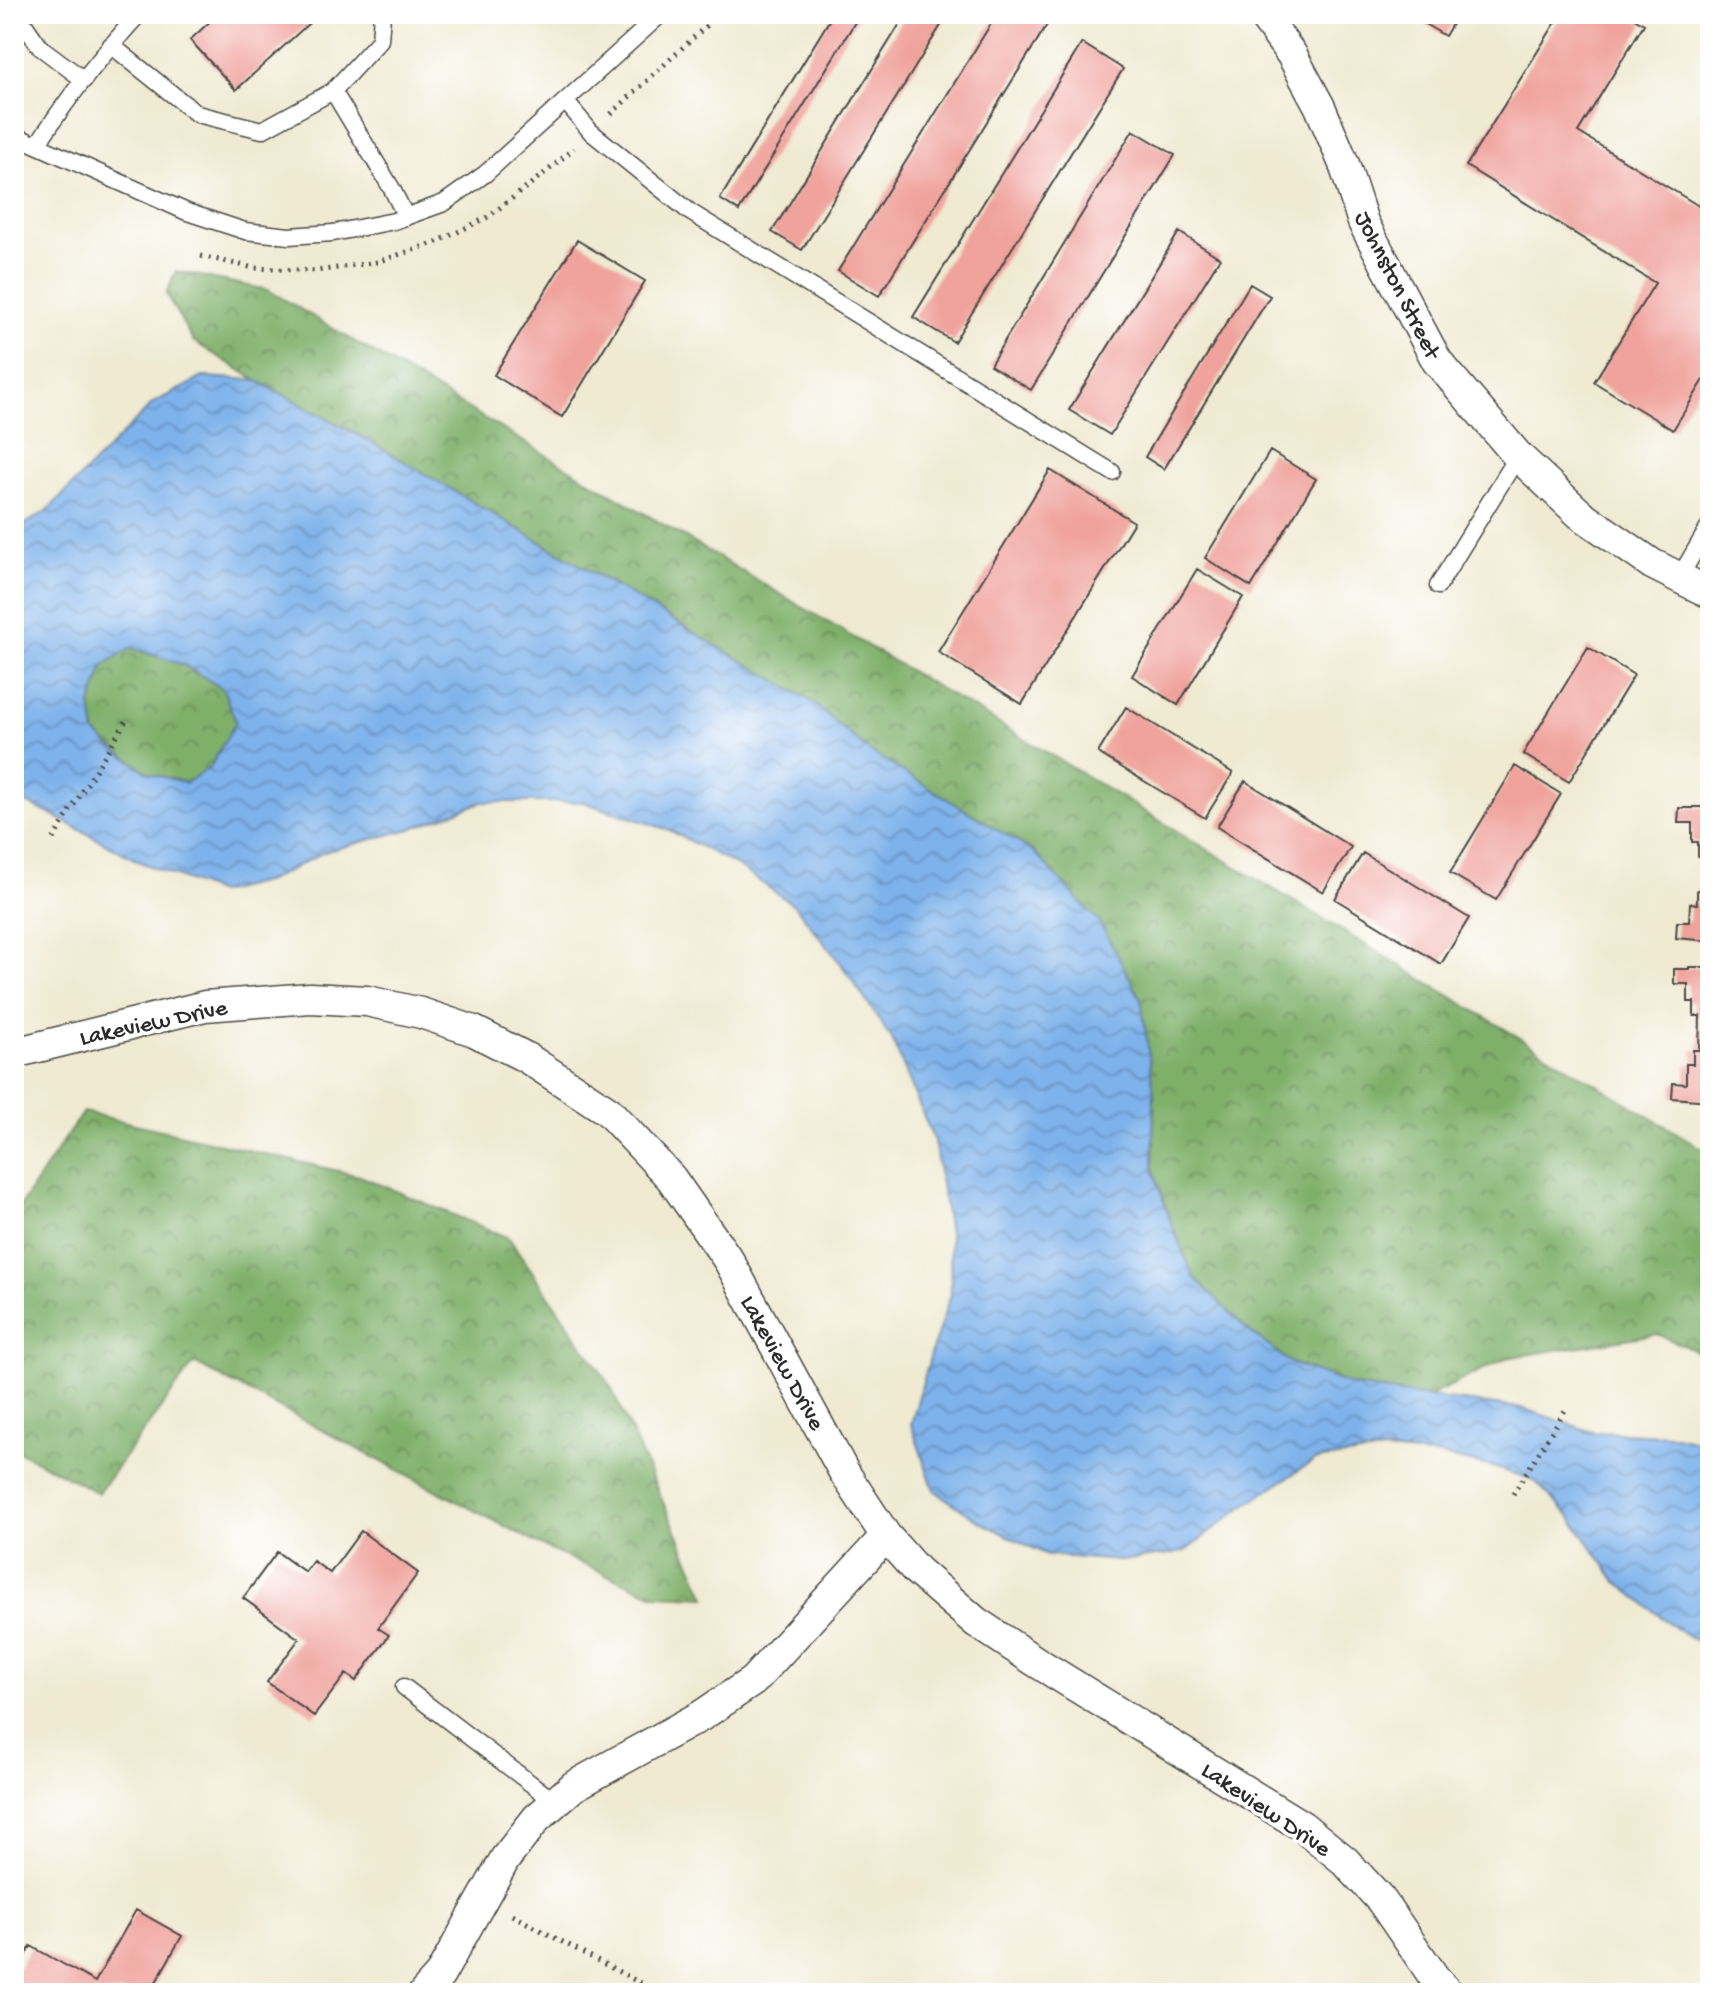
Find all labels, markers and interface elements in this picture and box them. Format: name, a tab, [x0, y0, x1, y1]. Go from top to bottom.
street label: Johnston Street	[1346, 207, 1446, 366]
street label: Lakeview Drive	[77, 995, 231, 1054]
street label: Lakeview Drive	[732, 1291, 830, 1437]
street label: Lakeview Drive	[1195, 1757, 1336, 1865]

